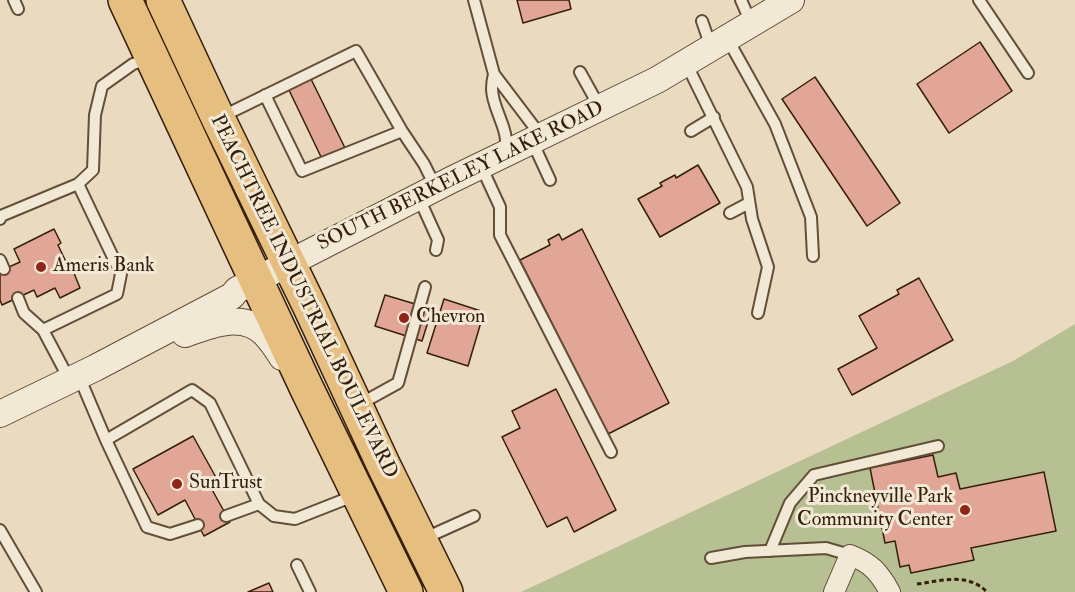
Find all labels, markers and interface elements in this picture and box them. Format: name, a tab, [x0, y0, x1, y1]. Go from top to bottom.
street label: SOUTH BERKELEY LAKE ROAD	[314, 97, 608, 257]
street label: PEACHTREE INDUSTRIAL BOULEVARD	[204, 111, 402, 483]
place label: Ameris Bank	[53, 255, 155, 279]
marker: Ameris Bank	[34, 260, 48, 274]
place label: Chevron	[416, 306, 485, 330]
marker: Chevron	[397, 311, 411, 325]
place label: SunTrust	[189, 472, 262, 496]
marker: SunTrust	[170, 477, 184, 491]
place label: Pinckneyville Park Community Center	[797, 486, 953, 533]
marker: Pinckneyville Park Community Center	[958, 503, 972, 517]

